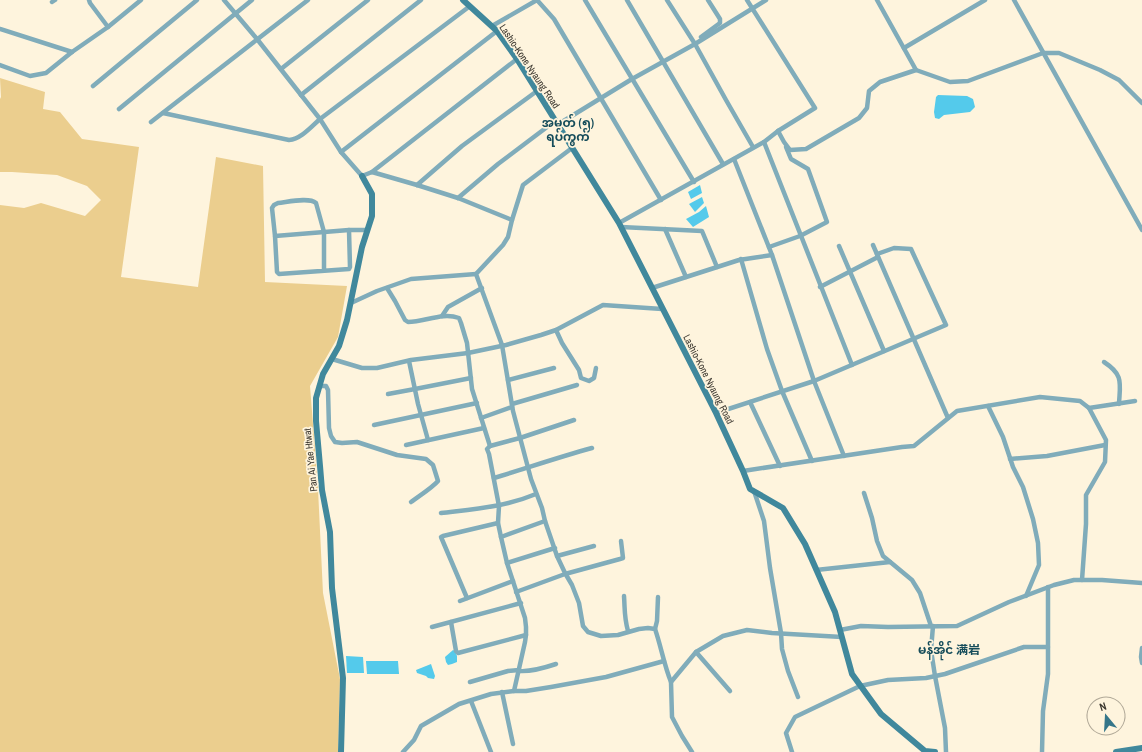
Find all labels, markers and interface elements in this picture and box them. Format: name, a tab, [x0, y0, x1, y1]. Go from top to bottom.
street label: Lashio-Kone Nyaung Road	[497, 22, 563, 111]
district label: အမှတ် (၅) ရပ်ကွက်	[542, 113, 594, 147]
street label: Lashio-Kone Nyaung Road	[680, 332, 737, 426]
street label: Pan Ai Yae Htwat	[301, 427, 320, 492]
district label: မန်အိုင် 满岩	[918, 640, 980, 661]
north arrow	[1086, 696, 1126, 736]
text: N	[1098, 699, 1108, 714]

